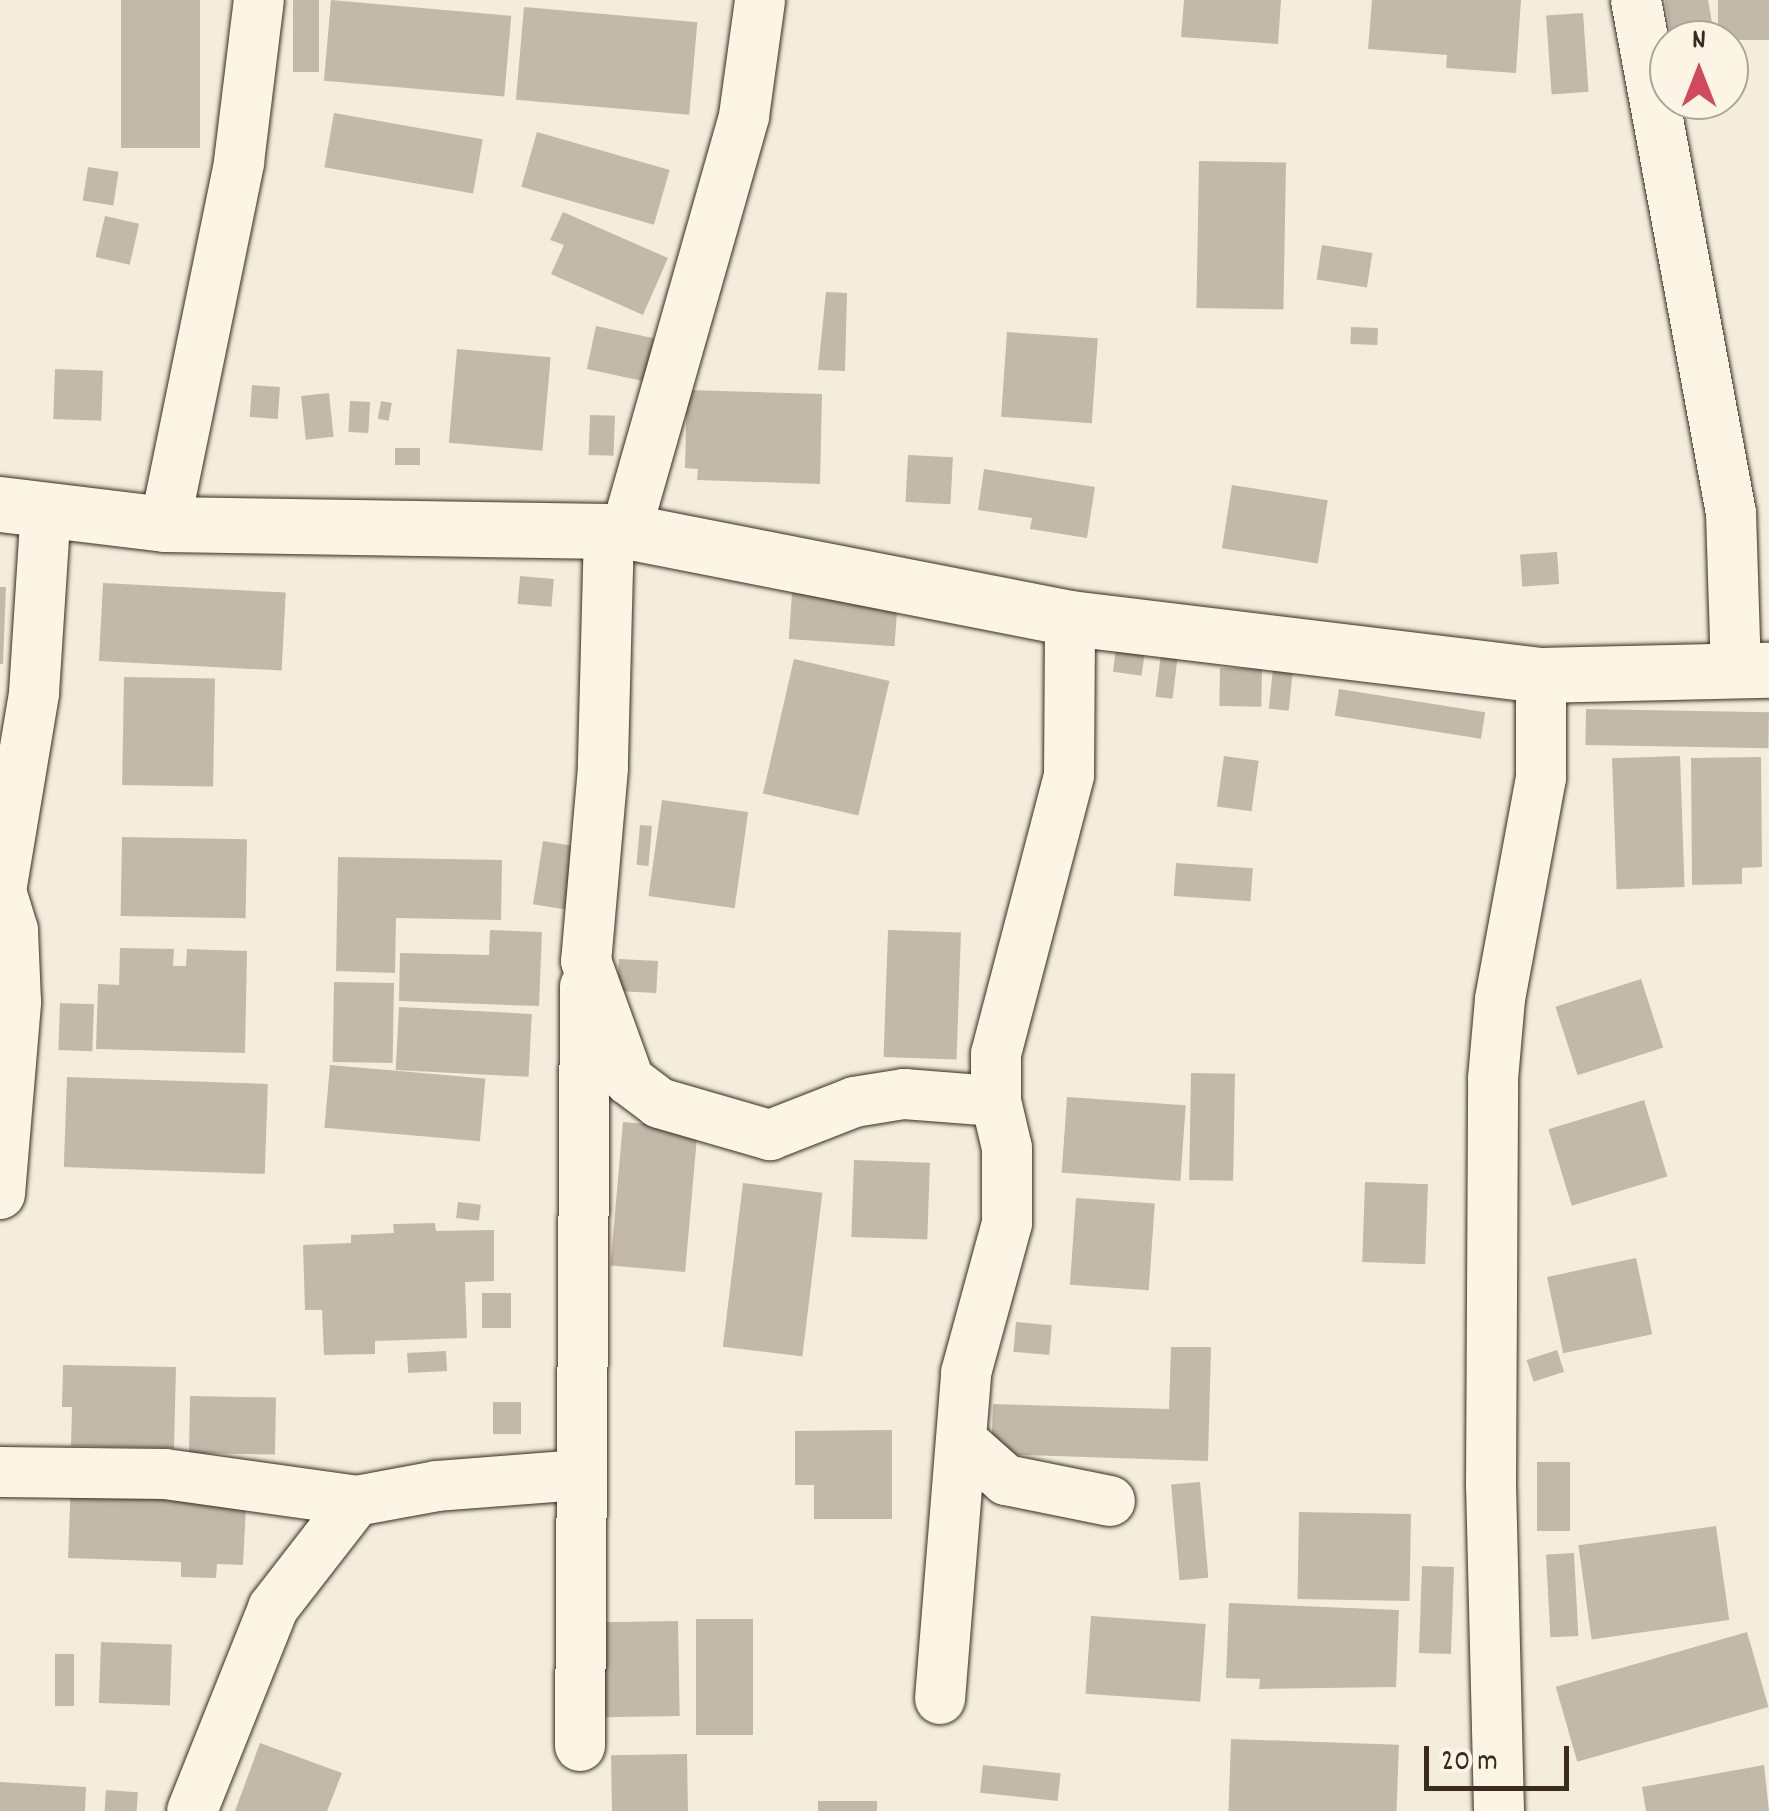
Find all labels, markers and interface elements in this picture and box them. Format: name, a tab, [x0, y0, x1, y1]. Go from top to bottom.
north arrow	[1649, 20, 1749, 120]
text: N	[1692, 22, 1706, 62]
scale bar	[1429, 1726, 1574, 1788]
text: 20 m	[1441, 1742, 1498, 1785]

